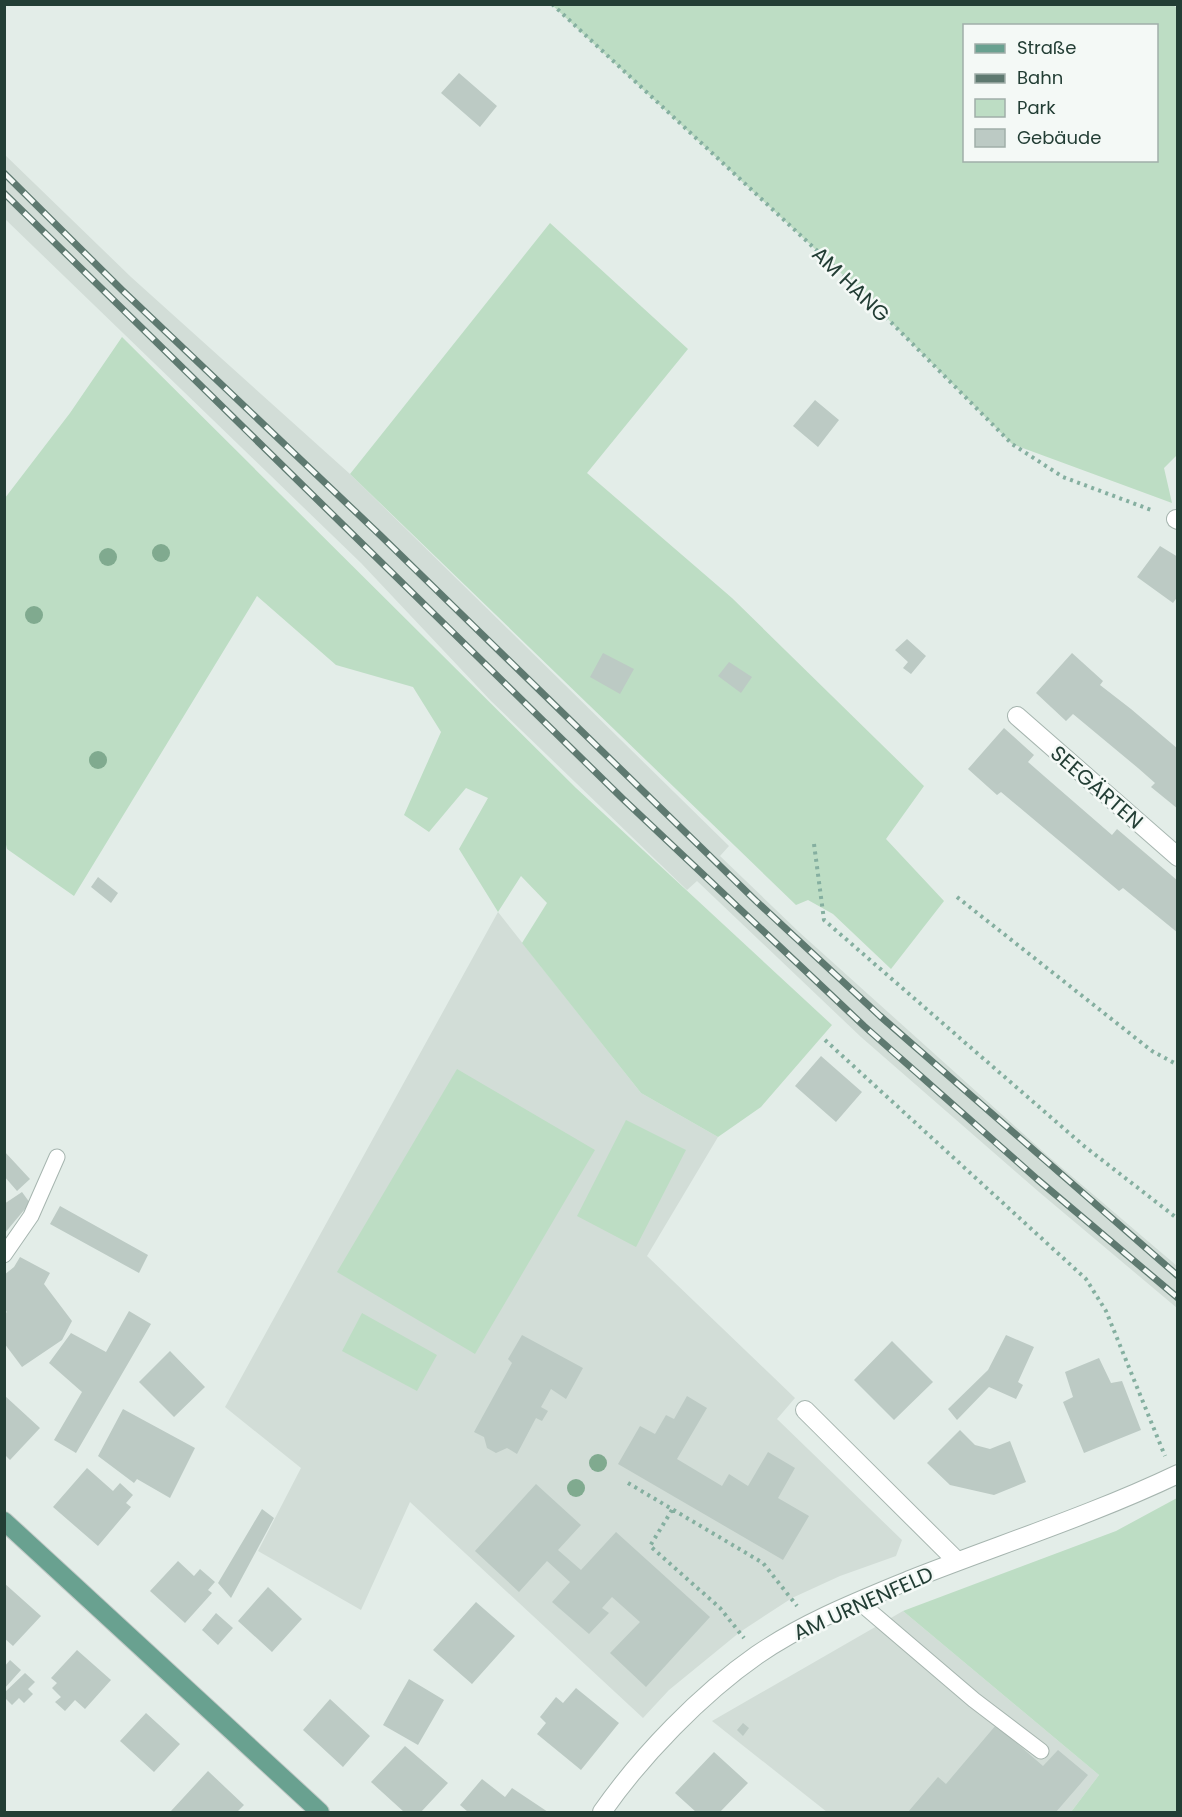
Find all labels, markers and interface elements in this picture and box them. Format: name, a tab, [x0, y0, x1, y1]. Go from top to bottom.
legend	[963, 24, 1158, 162]
text: Straße	[1017, 35, 1076, 60]
text: Bahn	[1017, 65, 1063, 90]
text: Park	[1017, 95, 1056, 120]
text: Gebäude	[1017, 125, 1101, 150]
street label: AM HANG	[806, 240, 896, 328]
street label: SEEGÄRTEN	[1044, 739, 1150, 835]
street label: AM URNENFELD	[788, 1559, 938, 1647]

